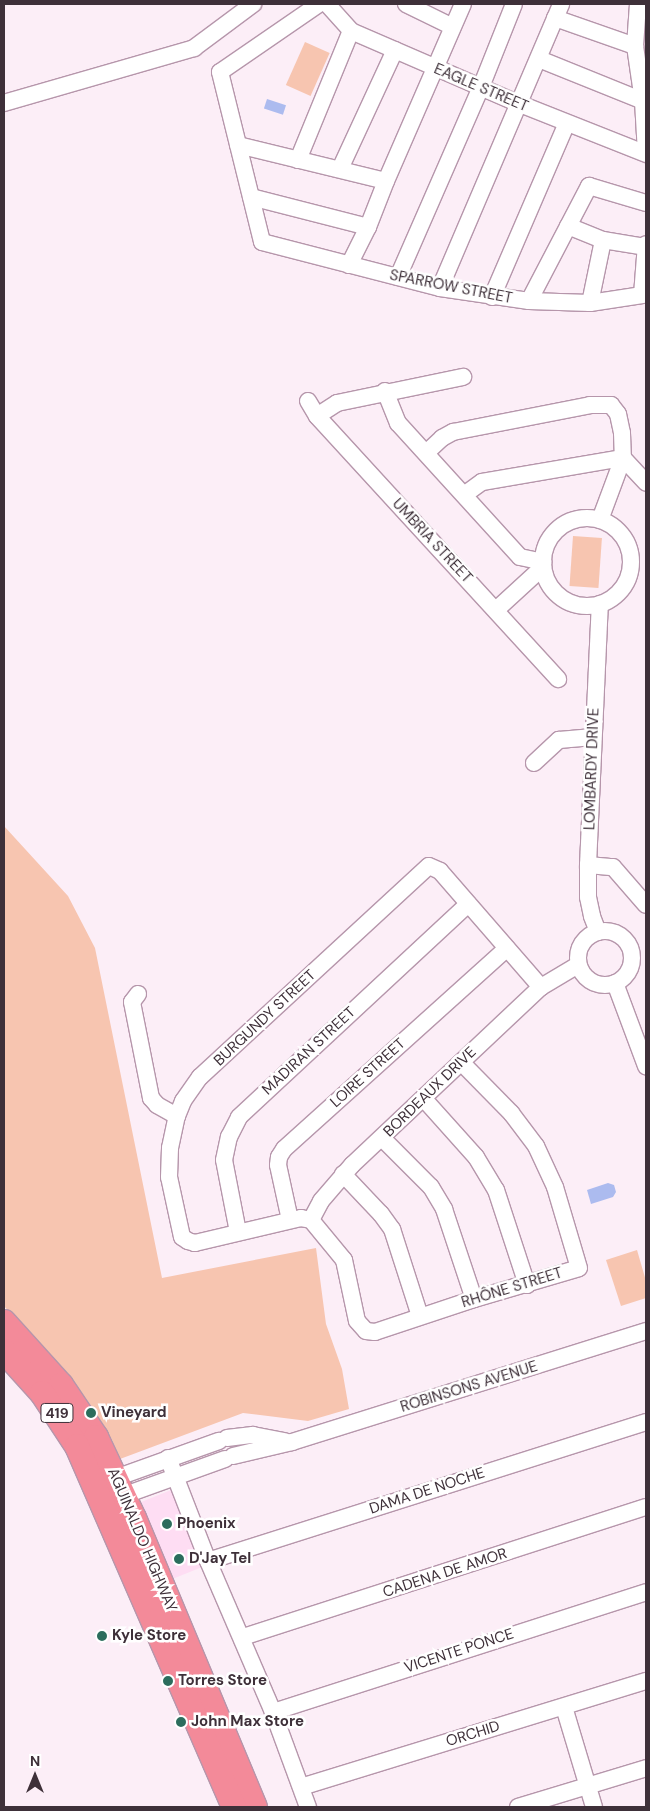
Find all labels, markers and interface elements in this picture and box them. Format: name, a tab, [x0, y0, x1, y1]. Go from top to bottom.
street label: EAGLE STREET	[431, 60, 531, 116]
street label: SPARROW STREET	[388, 266, 514, 308]
street label: UMBRIA STREET	[388, 495, 476, 587]
street label: LOMBARDY DRIVE	[581, 708, 603, 830]
street label: BURGUNDY STREET	[210, 966, 320, 1070]
street label: MADIRAN STREET	[259, 1003, 359, 1099]
street label: LOIRE STREET	[327, 1035, 409, 1111]
street label: BORDEAUX DRIVE	[380, 1043, 480, 1141]
street label: RHÔNE STREET	[459, 1264, 565, 1312]
street label: ROBINSONS AVENUE	[398, 1358, 540, 1416]
road number: 419	[40, 1402, 74, 1425]
place label: Vineyard	[101, 1404, 167, 1422]
marker: Vineyard	[85, 1407, 97, 1419]
street label: DAMA DE NOCHE	[367, 1464, 487, 1518]
street label: AGUINALDO HIGHWAY	[104, 1465, 180, 1615]
place label: Phoenix	[177, 1515, 236, 1533]
marker: Phoenix	[161, 1518, 173, 1530]
street label: CADENA DE AMOR	[381, 1544, 509, 1602]
place label: D'Jay Tel	[189, 1550, 251, 1568]
marker: D'Jay Tel	[173, 1553, 185, 1565]
street label: VICENTE PONCE	[402, 1625, 516, 1677]
place label: Kyle Store	[112, 1627, 186, 1645]
marker: Kyle Store	[96, 1630, 108, 1642]
place label: Torres Store	[178, 1672, 267, 1690]
marker: Torres Store	[162, 1675, 174, 1687]
place label: John Max Store	[191, 1713, 304, 1731]
marker: John Max Store	[175, 1716, 187, 1728]
street label: ORCHID	[444, 1717, 502, 1751]
north arrow	[10, 1751, 60, 1801]
text: N	[30, 1752, 40, 1770]

